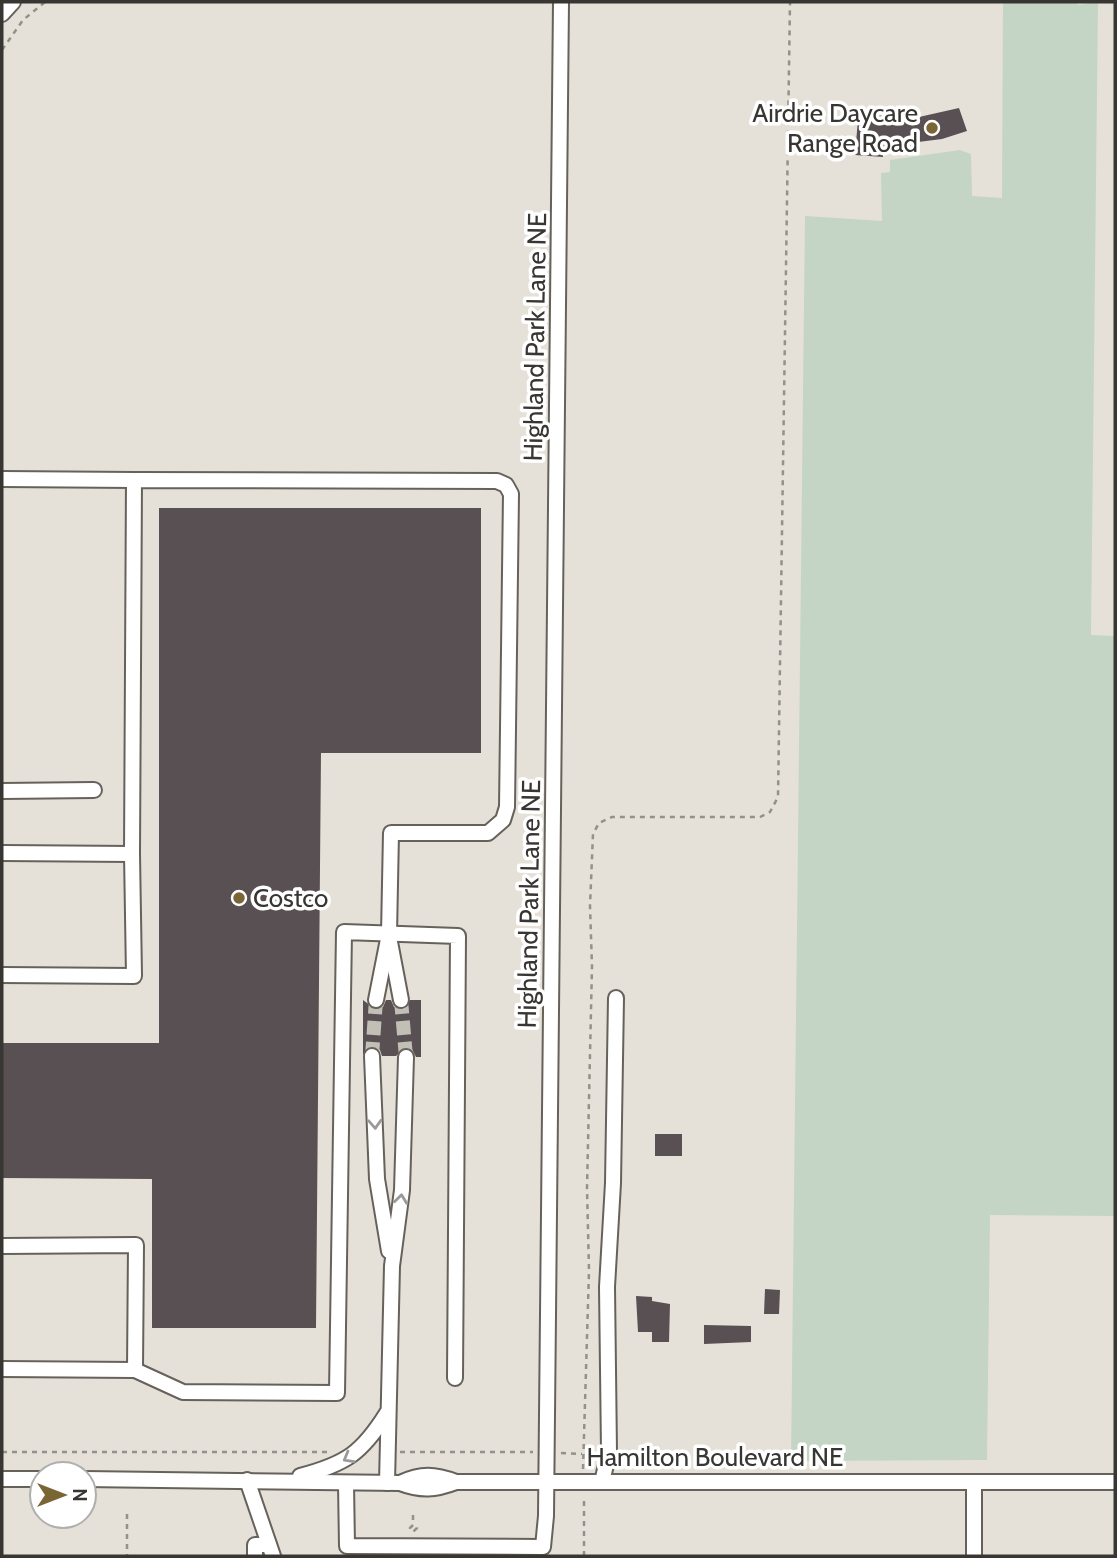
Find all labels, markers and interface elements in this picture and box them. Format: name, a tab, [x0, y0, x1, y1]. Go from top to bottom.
place label: Airdrie Daycare Range Road	[752, 97, 918, 159]
marker: Airdrie Daycare Range Road	[924, 120, 940, 136]
street label: Highland Park Lane NE	[517, 212, 553, 462]
street label: Highland Park Lane NE	[511, 779, 547, 1029]
place label: Costco	[253, 882, 328, 914]
marker: Costco	[231, 890, 247, 906]
one-way arrow	[367, 1119, 382, 1130]
one-way arrow	[393, 1193, 408, 1205]
street label: Hamilton Boulevard NE	[587, 1441, 843, 1473]
one-way arrow	[343, 1450, 356, 1463]
north arrow	[28, 1460, 98, 1530]
text: N	[68, 1488, 91, 1502]

